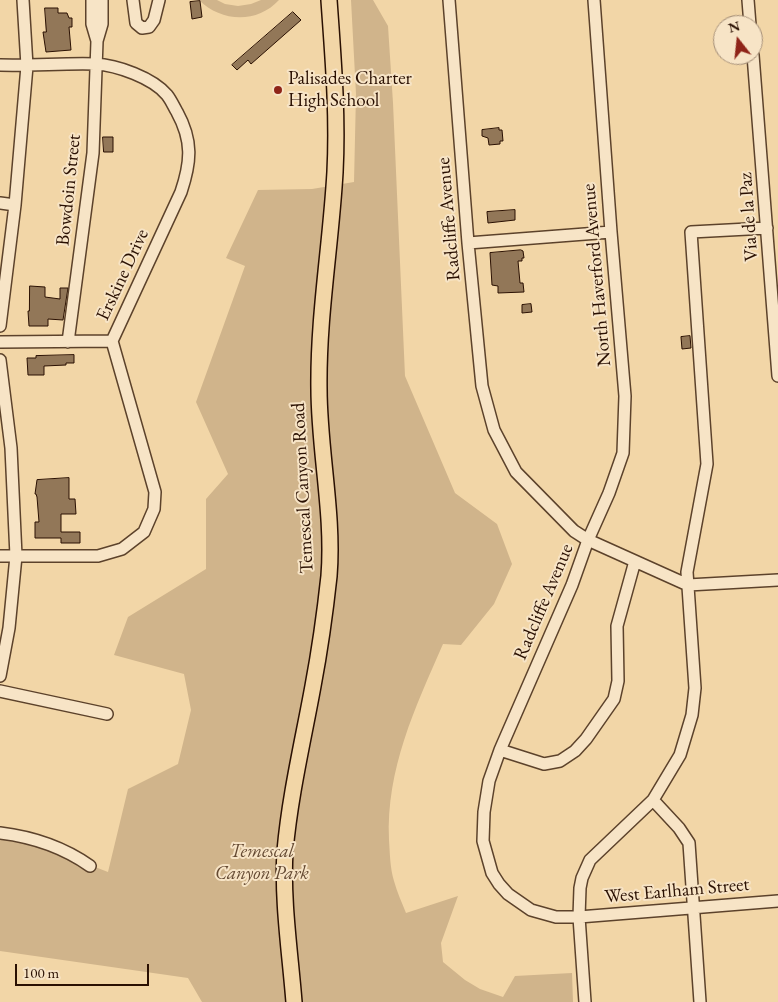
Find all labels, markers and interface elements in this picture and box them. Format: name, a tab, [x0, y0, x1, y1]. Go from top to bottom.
north arrow	[713, 15, 763, 65]
text: N	[726, 16, 742, 37]
place label: Palisades Charter High School	[288, 68, 412, 112]
marker: Palisades Charter High School	[272, 84, 284, 96]
street label: Bowdoin Street	[52, 133, 86, 247]
street label: Radcliffe Avenue	[432, 156, 466, 282]
street label: Via de la Paz	[735, 172, 763, 262]
street label: North Haverford Avenue	[578, 182, 616, 368]
street label: Erskine Drive	[92, 226, 154, 324]
street label: Temescal Canyon Road	[287, 402, 319, 574]
street label: Radcliffe Avenue	[509, 541, 579, 663]
park label: Temescal Canyon Park	[215, 841, 309, 885]
street label: West Earlham Street	[604, 873, 750, 909]
scale bar	[18, 954, 151, 986]
text: 100 m	[23, 963, 59, 982]

